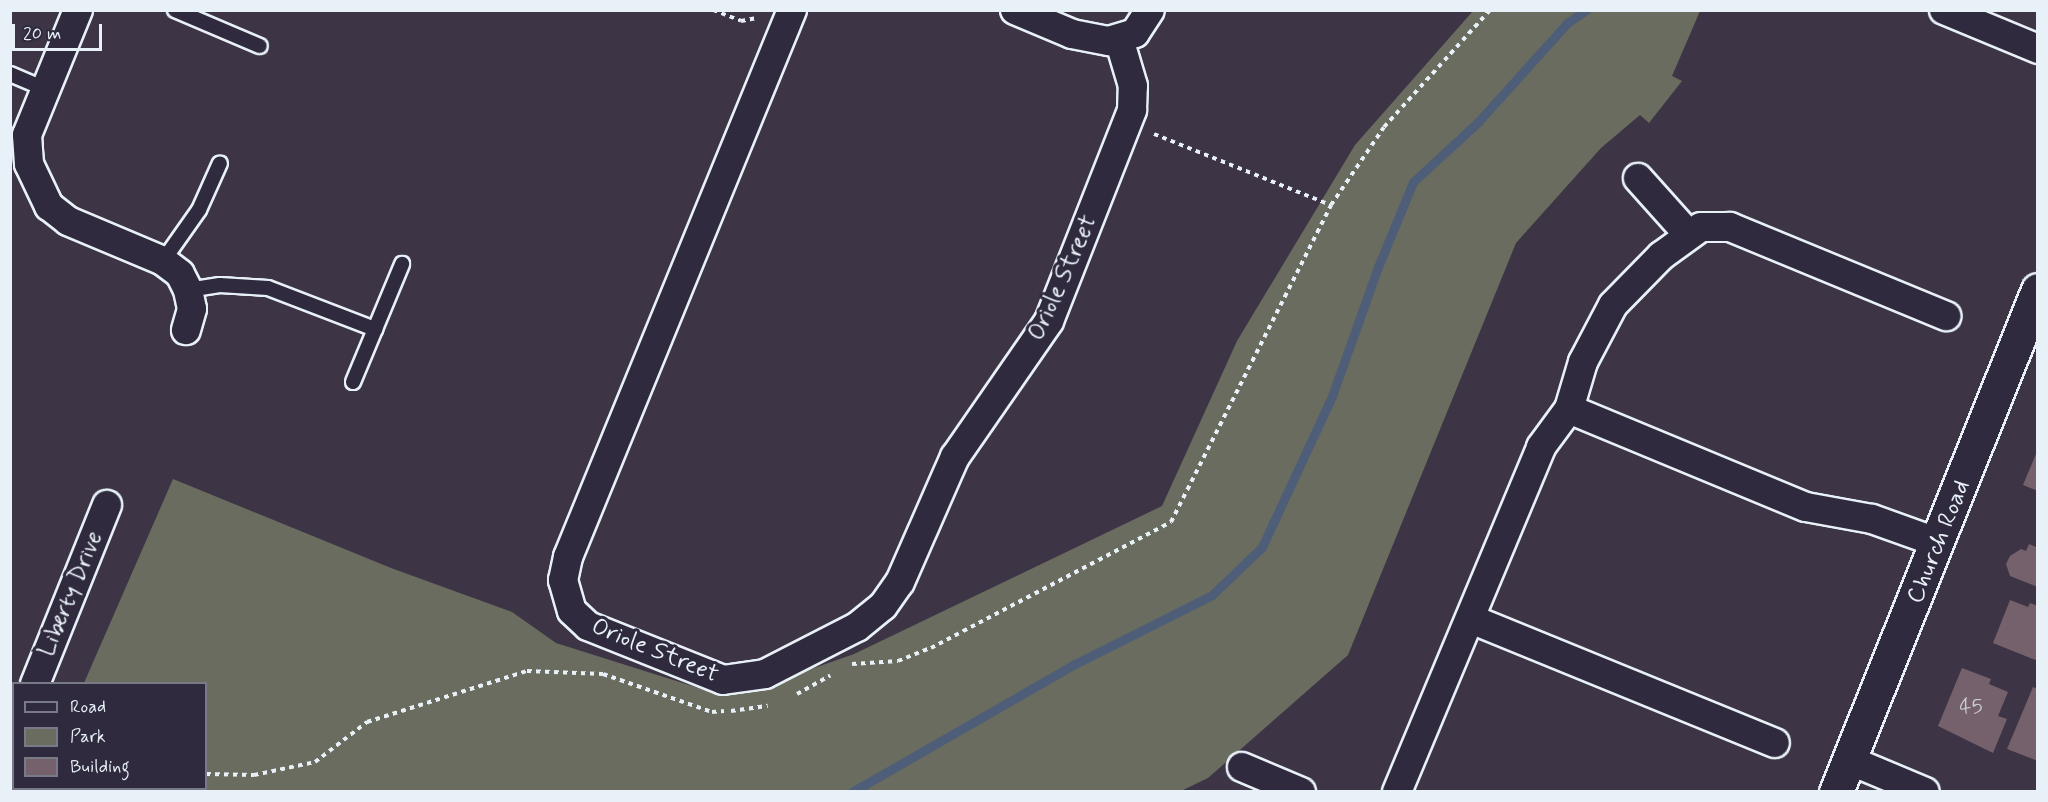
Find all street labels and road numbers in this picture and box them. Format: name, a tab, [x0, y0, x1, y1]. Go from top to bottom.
street label: Oriole Street	[1023, 211, 1103, 345]
street label: Church Road	[1901, 476, 1977, 608]
street label: Liberty Drive	[33, 527, 109, 661]
street label: Oriole Street	[588, 613, 722, 689]

